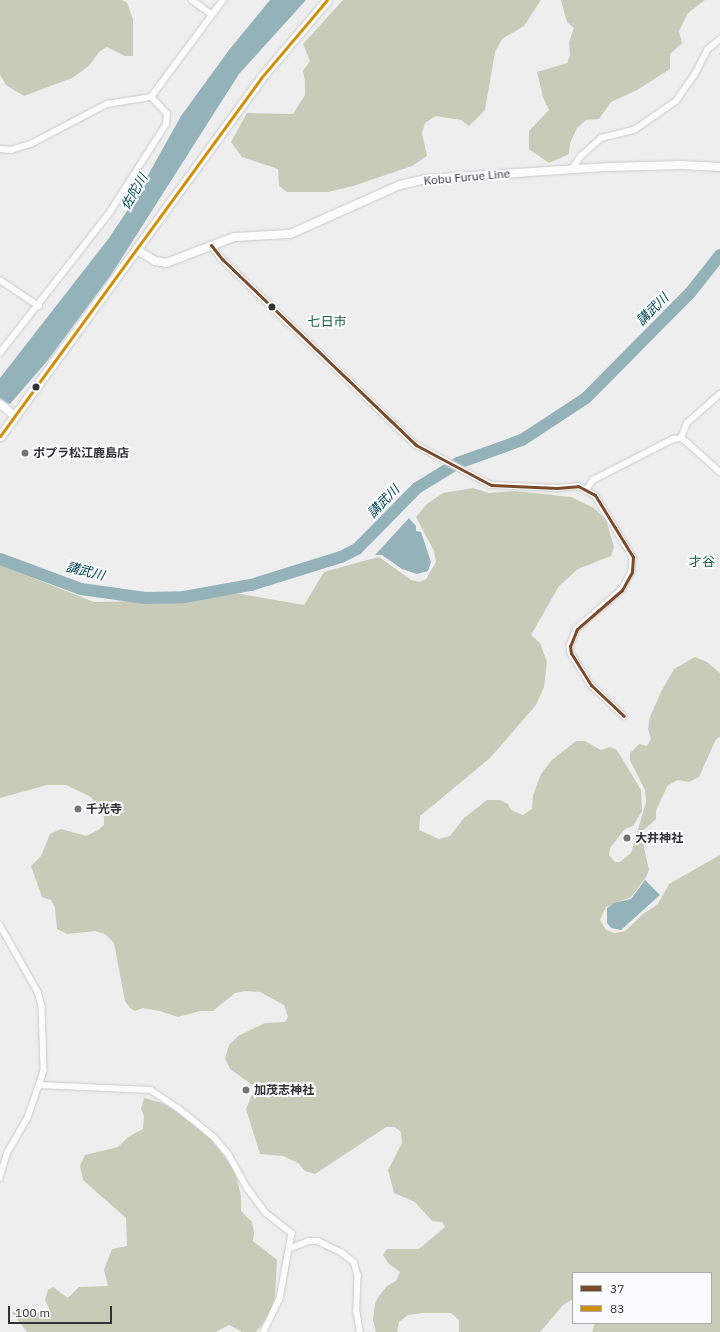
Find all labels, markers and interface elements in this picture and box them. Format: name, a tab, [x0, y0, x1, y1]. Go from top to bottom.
street label: Kobu Furue Line	[423, 166, 511, 188]
water label: 佐陀川	[118, 171, 152, 213]
water label: 講武川	[634, 291, 672, 329]
unlabelled marker	[267, 302, 277, 312]
district label: 七日市	[308, 314, 346, 330]
unlabelled marker	[31, 382, 41, 392]
place label: ポプラ松江鹿島店	[33, 446, 129, 460]
marker: ポプラ松江鹿島店	[20, 448, 30, 458]
water label: 講武川	[365, 483, 403, 521]
district label: 才谷	[689, 554, 715, 570]
water label: 講武川	[64, 560, 106, 584]
place label: 千光寺	[86, 802, 122, 816]
marker: 千光寺	[73, 804, 83, 814]
place label: 大井神社	[635, 831, 683, 845]
marker: 大井神社	[622, 833, 632, 843]
place label: 加茂志神社	[254, 1083, 314, 1097]
marker: 加茂志神社	[241, 1085, 251, 1095]
legend	[572, 1272, 712, 1324]
text: 37	[610, 1281, 624, 1296]
scale bar	[10, 1298, 114, 1324]
text: 83	[610, 1301, 624, 1316]
text: 100 m	[15, 1305, 50, 1320]

